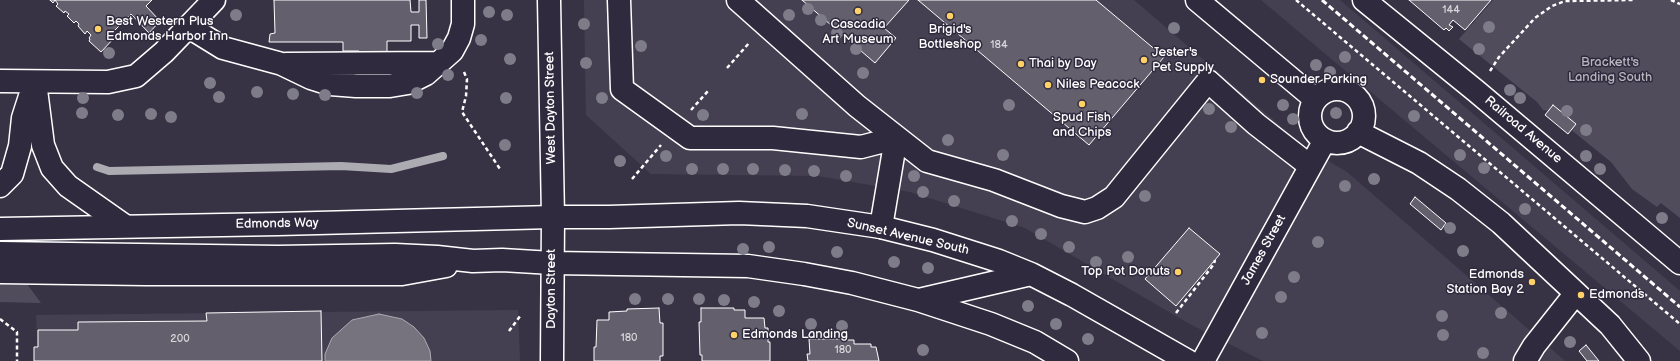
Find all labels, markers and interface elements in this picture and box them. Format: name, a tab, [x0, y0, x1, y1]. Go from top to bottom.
house number: 144	[1442, 3, 1460, 17]
marker: Cascadia Art Museum	[853, 6, 863, 16]
marker: Brigid's Bottleshop	[945, 11, 955, 21]
place label: Best Western Plus Edmonds Harbor Inn	[106, 14, 228, 45]
place label: Cascadia Art Museum	[823, 17, 893, 48]
place label: Brigid's Bottleshop	[918, 22, 982, 53]
marker: Best Western Plus Edmonds Harbor Inn	[93, 24, 103, 34]
house number: 184	[990, 38, 1008, 52]
place label: Jester's Pet Supply	[1152, 45, 1214, 76]
street label: West Dayton Street	[542, 51, 560, 165]
marker: Jester's Pet Supply	[1139, 55, 1149, 65]
park label: Brackett's Landing South	[1568, 55, 1652, 86]
place label: Thai by Day	[1029, 56, 1097, 72]
marker: Thai by Day	[1016, 59, 1026, 69]
place label: Sounder Parking	[1270, 72, 1367, 88]
marker: Sounder Parking	[1257, 75, 1267, 85]
place label: Niles Peacock	[1056, 77, 1140, 93]
marker: Niles Peacock	[1043, 80, 1053, 90]
street label: Railroad Avenue	[1481, 93, 1565, 167]
marker: Spud Fish and Chips	[1077, 99, 1087, 109]
place label: Spud Fish and Chips	[1052, 110, 1112, 141]
street label: James Street	[1238, 212, 1290, 288]
street label: Edmonds Way	[235, 215, 319, 233]
street label: Sunset Avenue South	[845, 215, 971, 259]
street label: Dayton Street	[544, 249, 560, 329]
place label: Top Pot Donuts	[1081, 264, 1170, 280]
marker: Top Pot Donuts	[1173, 267, 1183, 277]
place label: Edmonds Station Bay 2	[1447, 267, 1524, 298]
marker: Edmonds Station Bay 2	[1527, 277, 1537, 287]
place label: Edmonds	[1589, 287, 1644, 303]
marker: Edmonds	[1576, 290, 1586, 300]
place label: Edmonds Landing	[742, 327, 848, 343]
marker: Edmonds Landing	[729, 330, 739, 340]
house number: 180	[620, 331, 638, 345]
house number: 200	[170, 332, 190, 346]
house number: 180	[834, 343, 852, 357]

